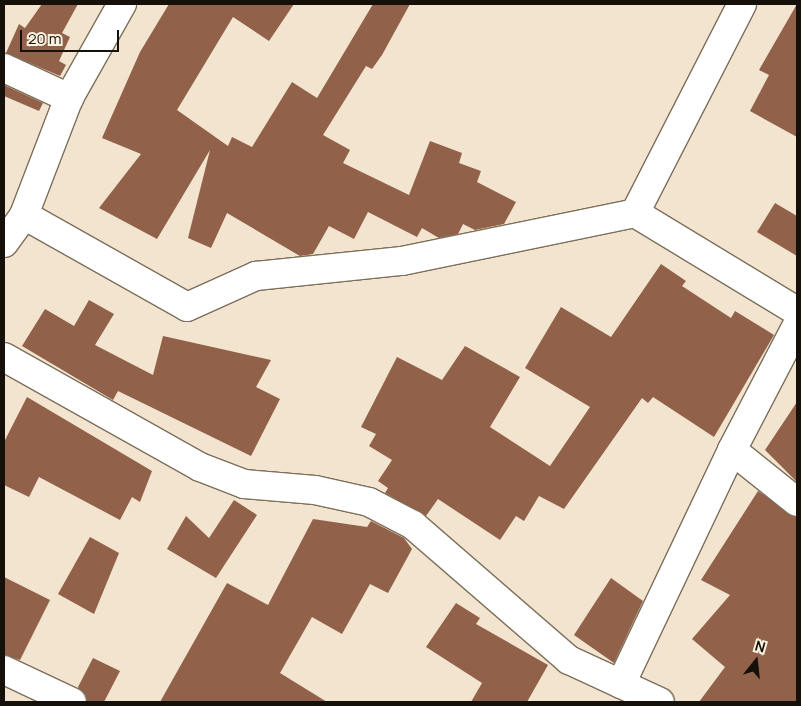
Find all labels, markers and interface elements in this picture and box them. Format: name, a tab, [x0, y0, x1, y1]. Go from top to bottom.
scale bar	[22, 20, 121, 52]
text: 20 m	[28, 28, 61, 49]
north arrow	[731, 636, 781, 686]
text: N	[753, 636, 768, 657]

